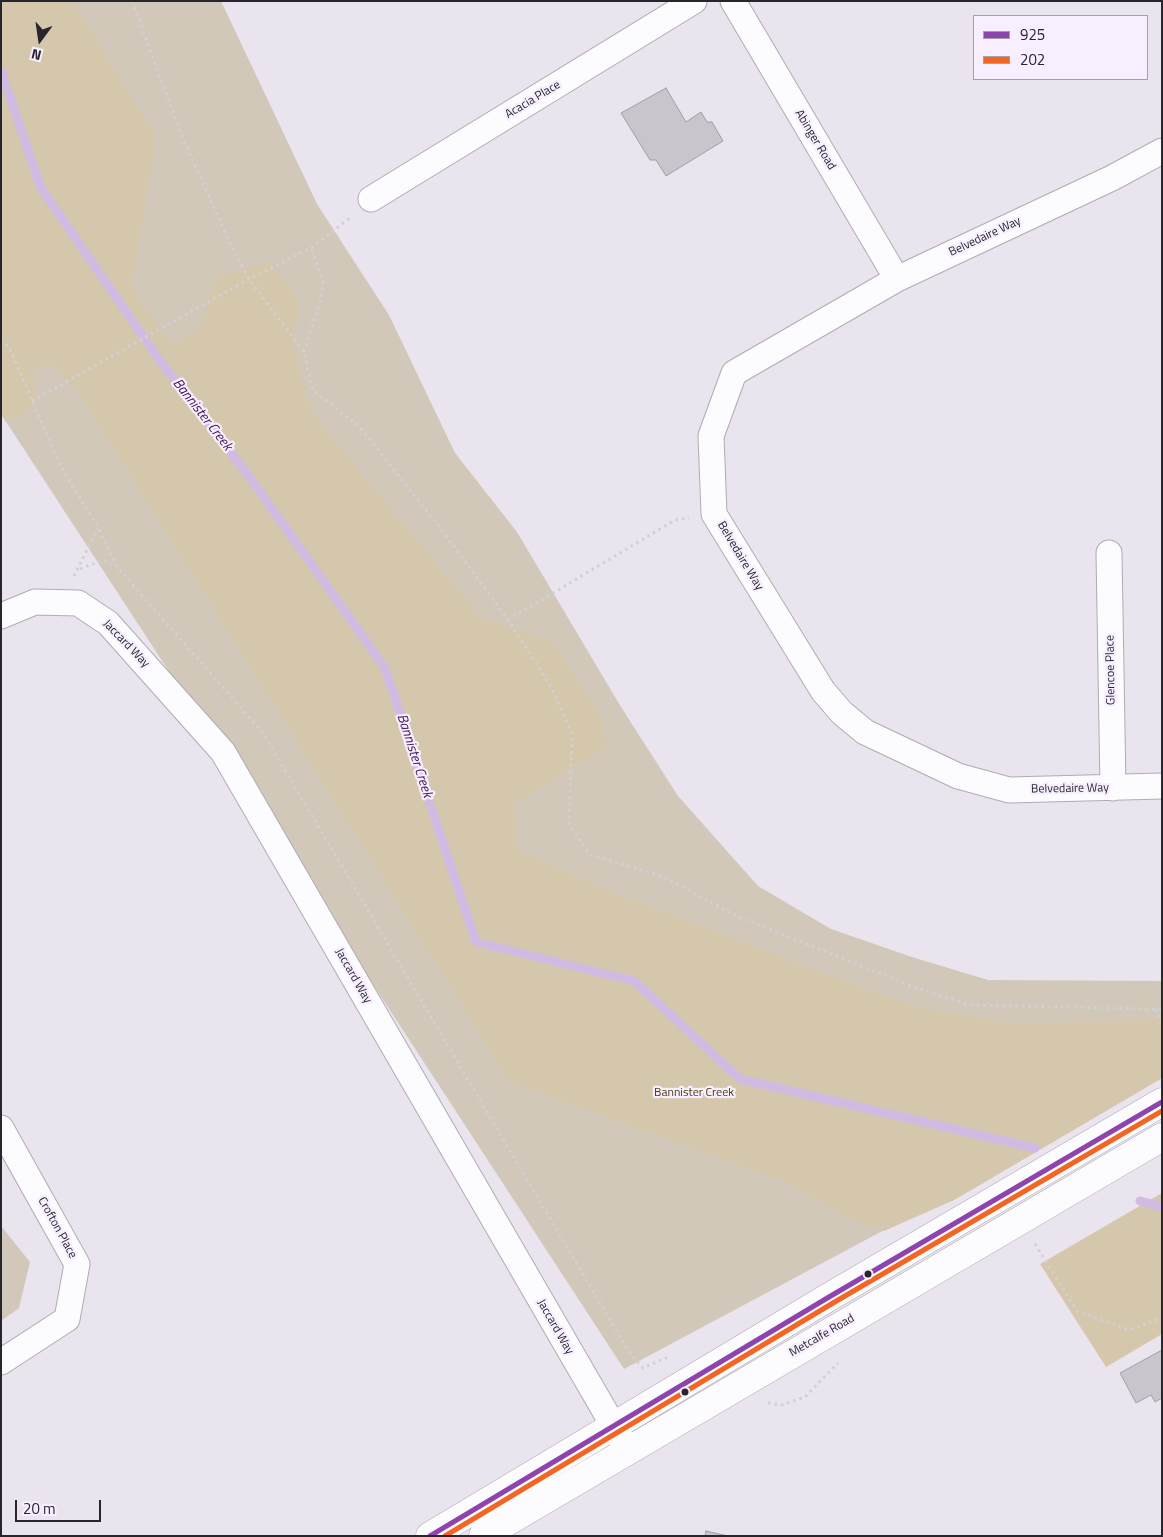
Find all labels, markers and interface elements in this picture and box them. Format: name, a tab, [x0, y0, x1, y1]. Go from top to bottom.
north arrow	[15, 15, 65, 65]
legend	[973, 15, 1148, 80]
text: 925	[1020, 23, 1045, 46]
text: N	[29, 44, 44, 66]
text: 202	[1020, 48, 1045, 71]
street label: Acacia Place	[503, 78, 563, 122]
street label: Abinger Road	[791, 107, 839, 173]
street label: Belvedaire Way	[947, 214, 1023, 260]
water label: Bannister Creek	[169, 376, 235, 454]
street label: Belvedaire Way	[714, 519, 766, 593]
street label: Jaccard Way	[100, 617, 152, 671]
street label: Glencoe Place	[1103, 635, 1119, 705]
water label: Bannister Creek	[393, 712, 435, 800]
street label: Belvedaire Way	[1031, 781, 1109, 797]
street label: Jaccard Way	[331, 946, 375, 1006]
park label: Bannister Creek	[654, 1086, 734, 1100]
street label: Crofton Place	[34, 1195, 80, 1261]
unlabelled marker	[863, 1269, 873, 1279]
street label: Jaccard Way	[533, 1297, 577, 1357]
street label: Metcalfe Road	[787, 1312, 857, 1360]
unlabelled marker	[680, 1387, 690, 1397]
scale bar	[18, 1490, 104, 1522]
text: 20 m	[23, 1497, 56, 1520]

